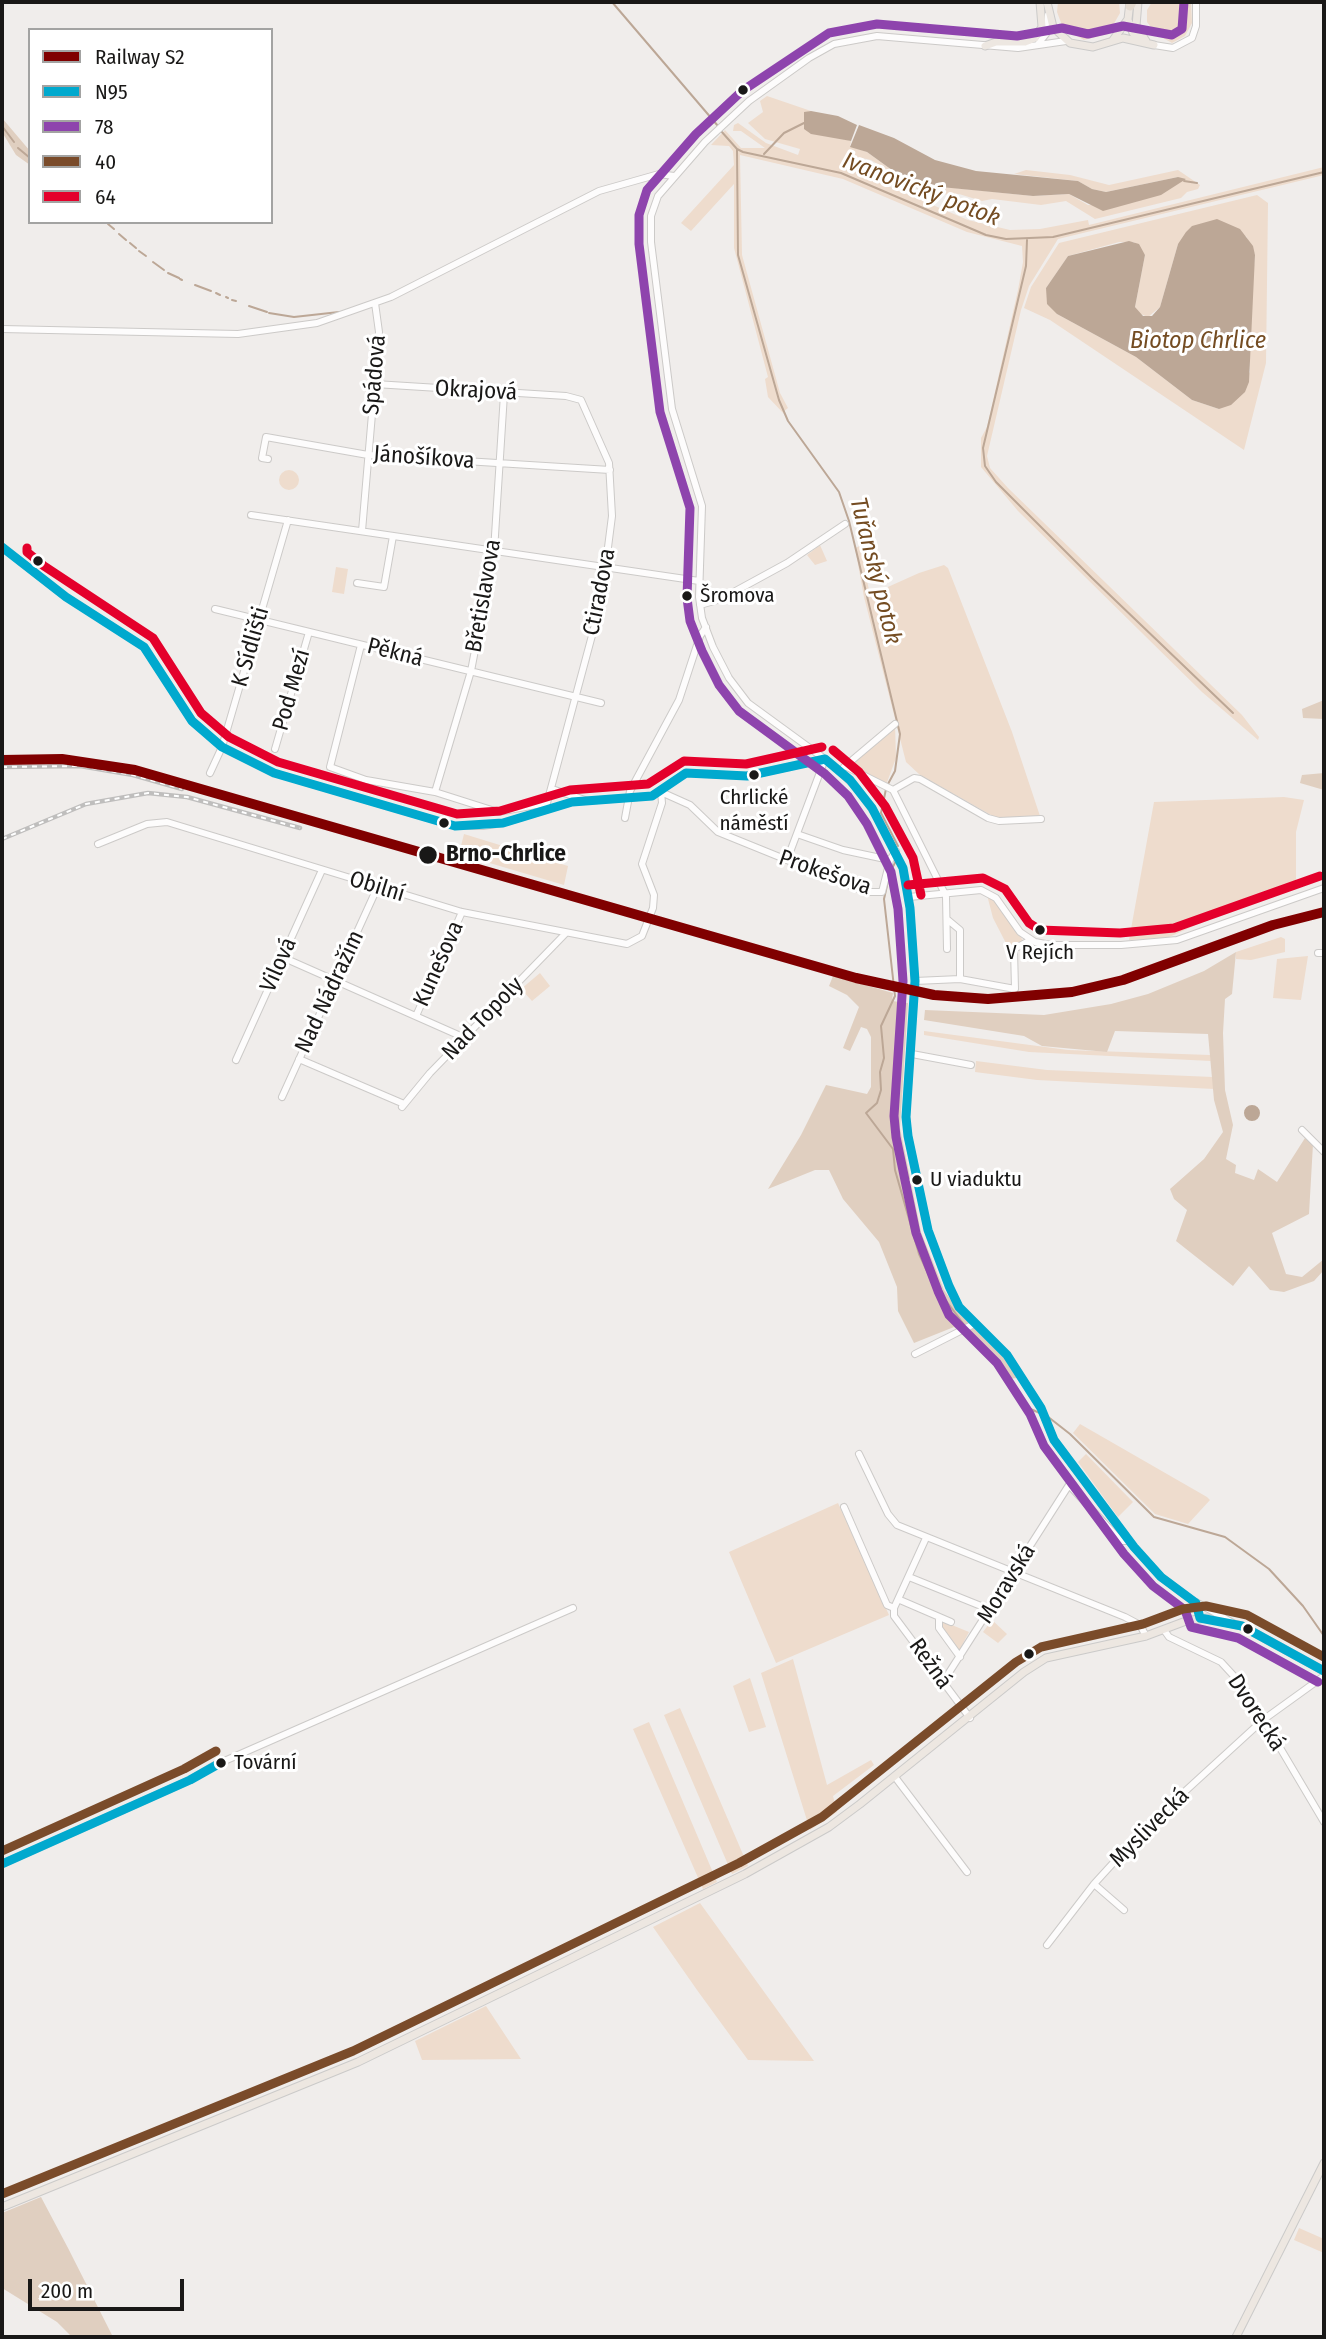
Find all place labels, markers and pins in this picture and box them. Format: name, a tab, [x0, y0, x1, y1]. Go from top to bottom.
unlabelled marker	[736, 83, 750, 97]
unlabelled marker	[31, 554, 45, 568]
place label: Šromova	[700, 583, 775, 609]
marker: Šromova	[680, 589, 694, 603]
marker: Chrlické náměstí	[747, 768, 761, 782]
place label: Chrlické náměstí	[719, 785, 789, 835]
unlabelled marker	[437, 816, 451, 830]
place label: Brno-Chrlice	[446, 841, 566, 869]
marker: Brno-Chrlice	[417, 844, 439, 866]
marker: V Rejích	[1033, 923, 1047, 937]
place label: V Rejích	[1006, 940, 1074, 966]
place label: U viaduktu	[930, 1167, 1022, 1193]
marker: U viaduktu	[910, 1173, 924, 1187]
unlabelled marker	[1241, 1622, 1255, 1636]
unlabelled marker	[1022, 1647, 1036, 1661]
place label: Tovární	[234, 1750, 297, 1776]
marker: Tovární	[214, 1756, 228, 1770]

